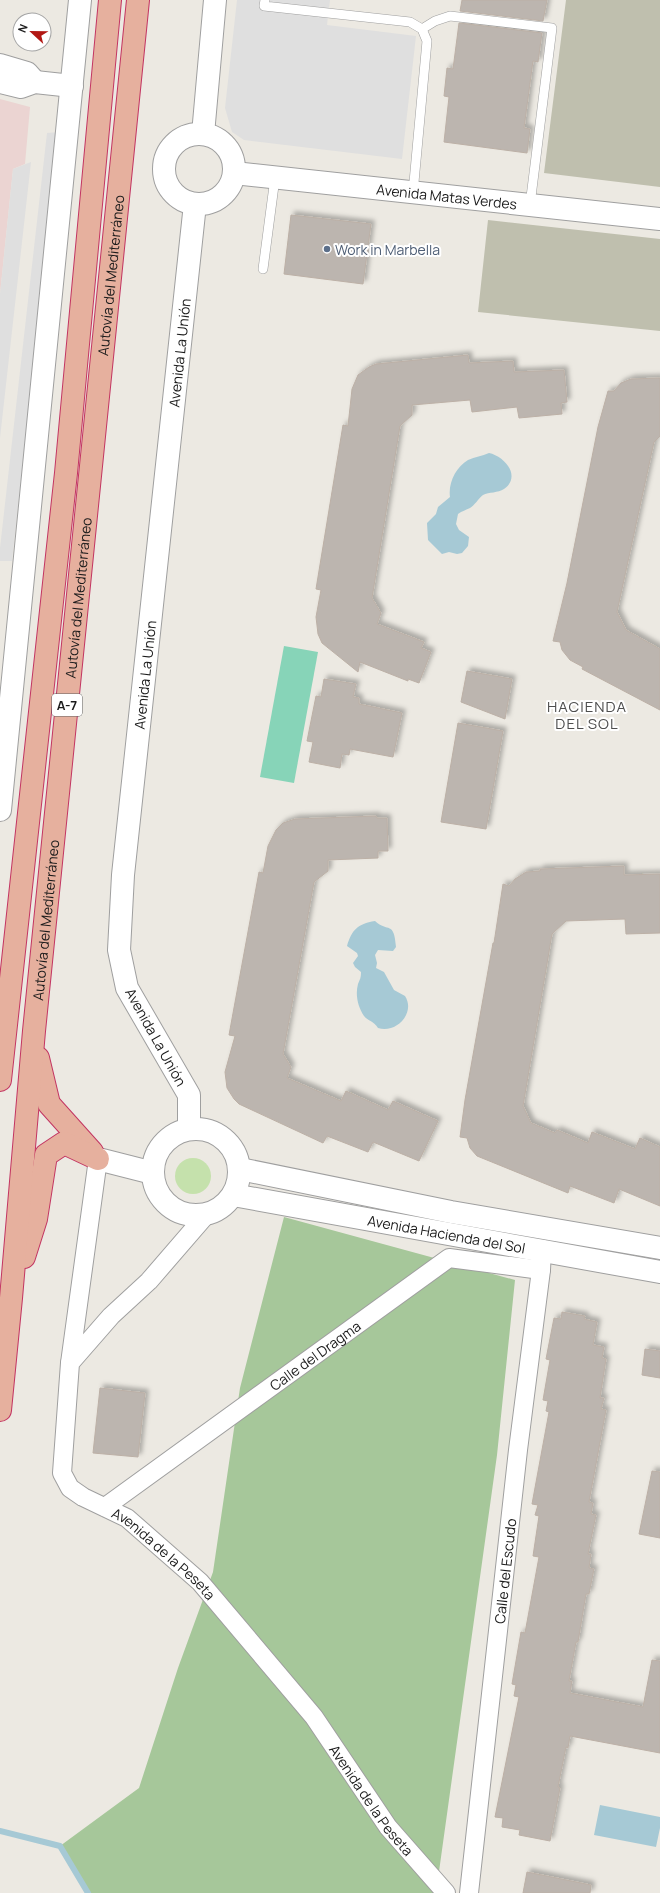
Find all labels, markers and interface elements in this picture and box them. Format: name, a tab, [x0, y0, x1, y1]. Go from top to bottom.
north arrow	[12, 12, 52, 52]
text: N	[14, 22, 31, 35]
street label: Avenida Matas Verdes	[375, 179, 518, 213]
street label: Autovía del Mediterráneo	[93, 194, 128, 357]
place label: Work in Marbella	[335, 240, 440, 259]
marker: Work in Marbella	[322, 244, 332, 254]
street label: Avenida La Unión	[164, 297, 194, 408]
street label: Autovía del Mediterráneo	[60, 516, 95, 679]
street label: Avenida La Unión	[129, 619, 160, 730]
road number: A-7	[52, 694, 82, 716]
district label: HACIENDA DEL SOL	[547, 696, 627, 734]
street label: Autovía del Mediterráneo	[28, 839, 63, 1001]
street label: Avenida La Unión	[121, 985, 191, 1089]
street label: Avenida Hacienda del Sol	[366, 1210, 527, 1257]
street label: Calle del Dragma	[266, 1316, 364, 1394]
street label: Avenida de la Peseta	[109, 1503, 220, 1603]
street label: Calle del Escudo	[489, 1517, 520, 1625]
street label: Avenida de la Peseta	[326, 1741, 418, 1859]

